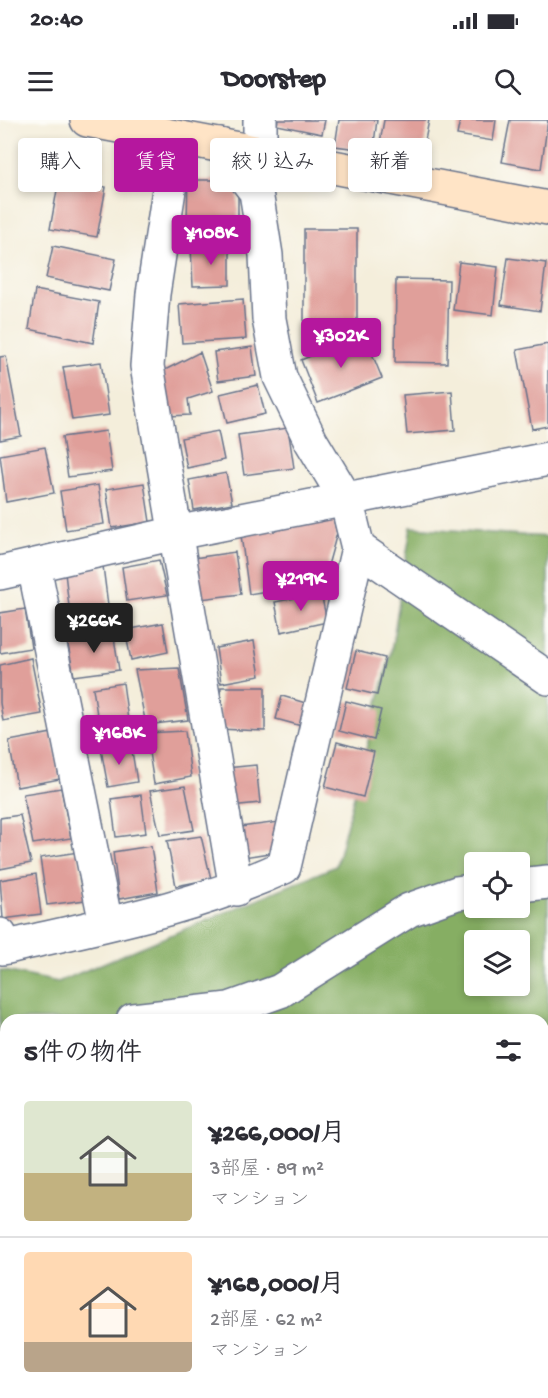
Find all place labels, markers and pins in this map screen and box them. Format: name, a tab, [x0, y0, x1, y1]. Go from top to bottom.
pin: ¥108K	[169, 215, 253, 266]
pin: ¥302K	[299, 318, 383, 369]
pin: ¥219K	[259, 561, 343, 612]
pin: ¥266K	[52, 603, 136, 654]
pin: ¥168K	[77, 715, 161, 766]

